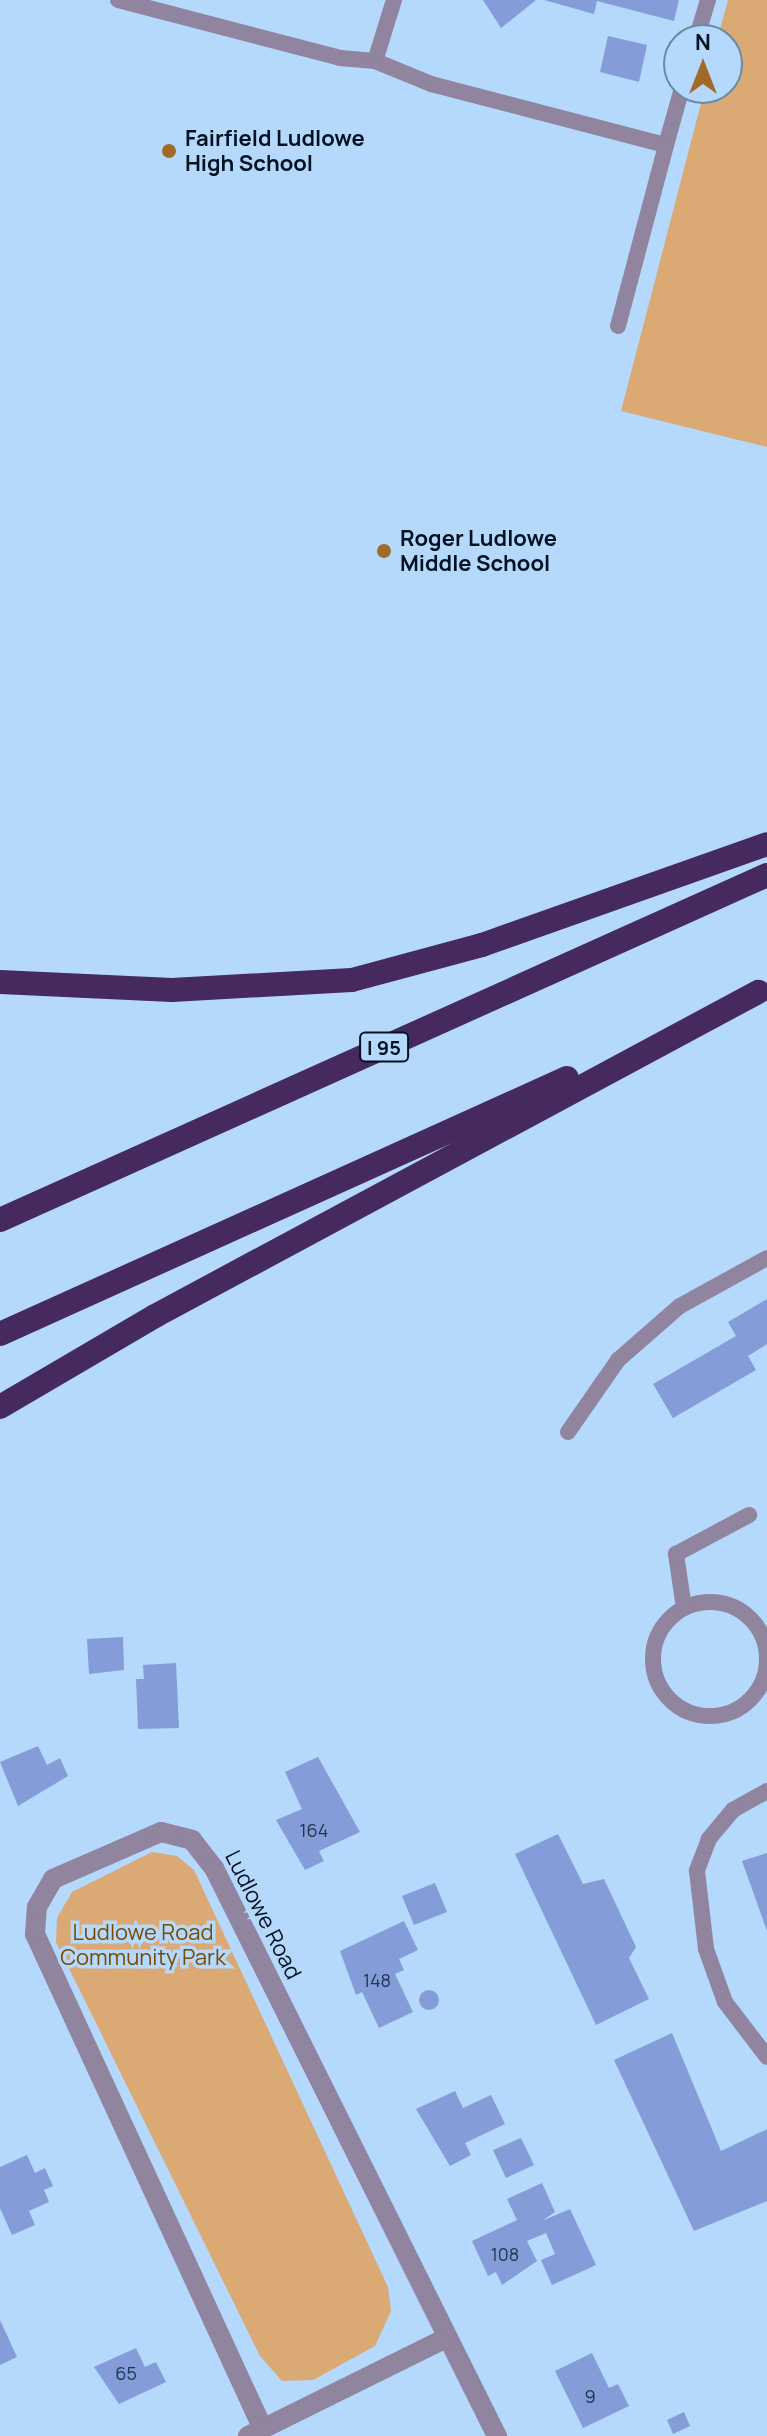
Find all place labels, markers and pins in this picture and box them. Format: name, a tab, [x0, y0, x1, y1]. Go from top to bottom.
place label: Fairfield Ludlowe High School	[185, 125, 365, 176]
marker: Fairfield Ludlowe High School	[160, 142, 178, 160]
place label: Roger Ludlowe Middle School	[400, 525, 557, 576]
marker: Roger Ludlowe Middle School	[375, 542, 393, 560]

